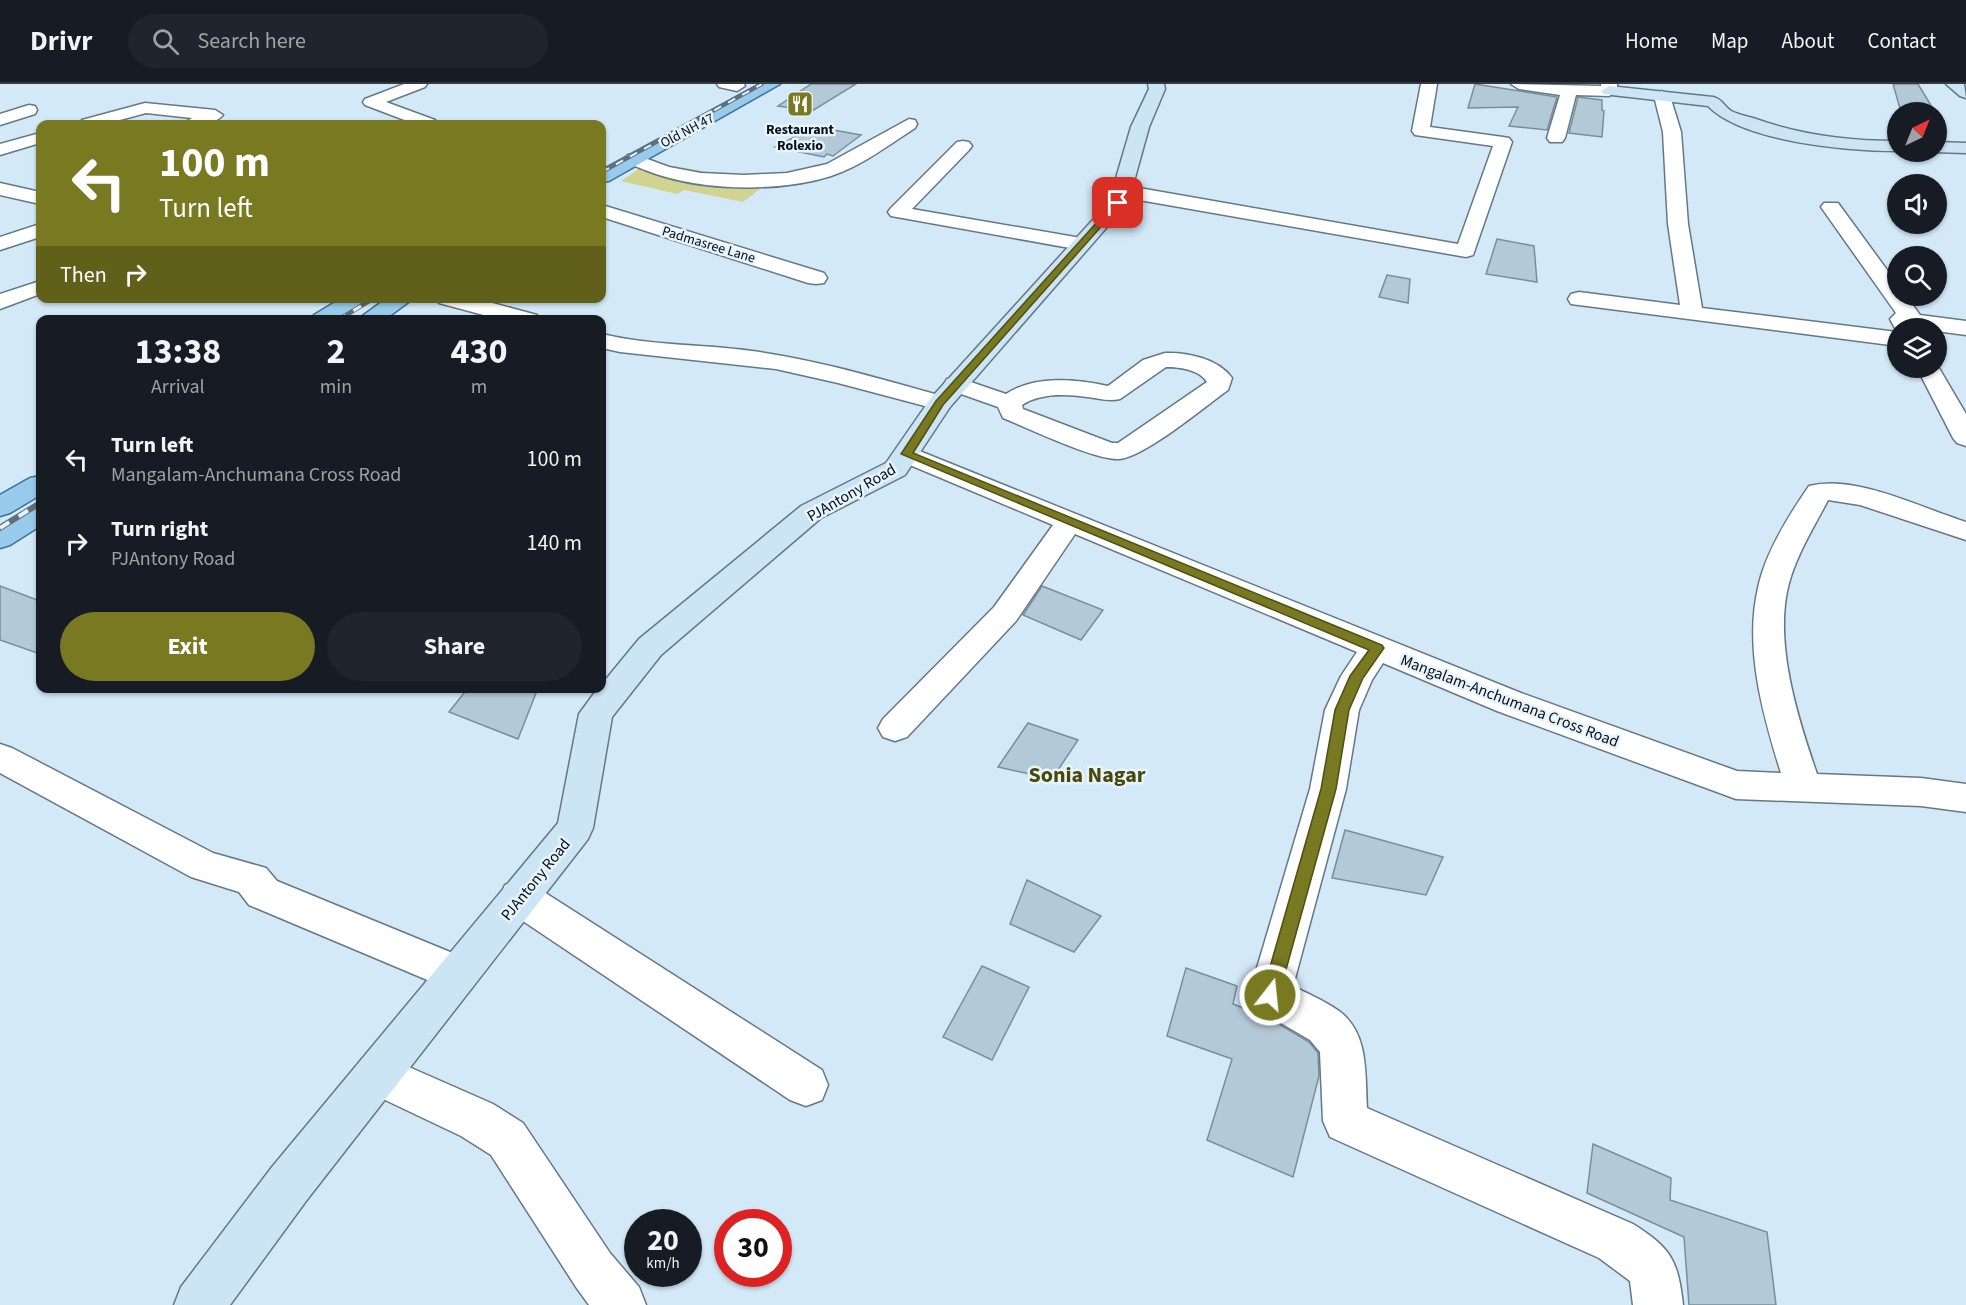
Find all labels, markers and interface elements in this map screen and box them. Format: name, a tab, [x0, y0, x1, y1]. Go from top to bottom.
search box	[128, 14, 548, 68]
text: Drivr	[30, 21, 92, 61]
icon: search	[149, 25, 182, 58]
text: Search here	[197, 25, 306, 57]
text: Home	[1625, 26, 1678, 56]
text: Map	[1711, 26, 1749, 56]
text: About	[1782, 26, 1834, 56]
text: Contact	[1867, 26, 1936, 56]
restaurant icon: Restaurant Rolexio	[785, 89, 815, 119]
north arrow	[1887, 102, 1947, 162]
map controls	[1887, 102, 1947, 378]
street label: Old NH 47	[657, 108, 718, 153]
place label: Restaurant Rolexio	[766, 120, 835, 156]
text: 100 m	[159, 133, 270, 193]
icon: left	[60, 144, 138, 222]
button: sound	[1887, 174, 1947, 234]
pin	[1092, 177, 1143, 228]
icon: arrive	[1101, 186, 1134, 219]
text: Turn left	[159, 189, 253, 228]
street label: Padmasree Lane	[660, 221, 758, 269]
button: search	[1887, 246, 1947, 306]
icon: right	[119, 258, 152, 291]
text: Then	[60, 259, 107, 291]
button: layers	[1887, 318, 1947, 378]
text: 13:38	[134, 326, 221, 377]
text: 2	[326, 326, 345, 377]
text: 430	[451, 326, 508, 377]
text: Arrival	[151, 373, 205, 401]
text: min	[320, 373, 352, 401]
text: m	[471, 373, 487, 401]
text: Turn left	[111, 429, 193, 461]
icon: left	[60, 443, 93, 476]
text: 100 m	[527, 443, 582, 475]
street label: PJAntony Road	[803, 458, 900, 527]
text: Mangalam-Anchumana Cross Road	[111, 461, 401, 489]
text: Turn right	[111, 513, 208, 545]
icon: right	[60, 527, 93, 560]
text: 140 m	[527, 527, 582, 559]
text: PJAntony Road	[111, 545, 235, 573]
button: Exit	[60, 612, 315, 681]
button: Share	[327, 612, 582, 681]
street label: Mangalam-Anchumana Cross Road	[1397, 649, 1622, 753]
district label: Sonia Nagar	[1029, 759, 1146, 791]
street label: PJAntony Road	[496, 834, 576, 925]
position arrow	[1238, 963, 1302, 1027]
speed limit sign: 30	[714, 1209, 792, 1287]
text: 20	[647, 1219, 679, 1262]
text: km/h	[646, 1253, 680, 1274]

